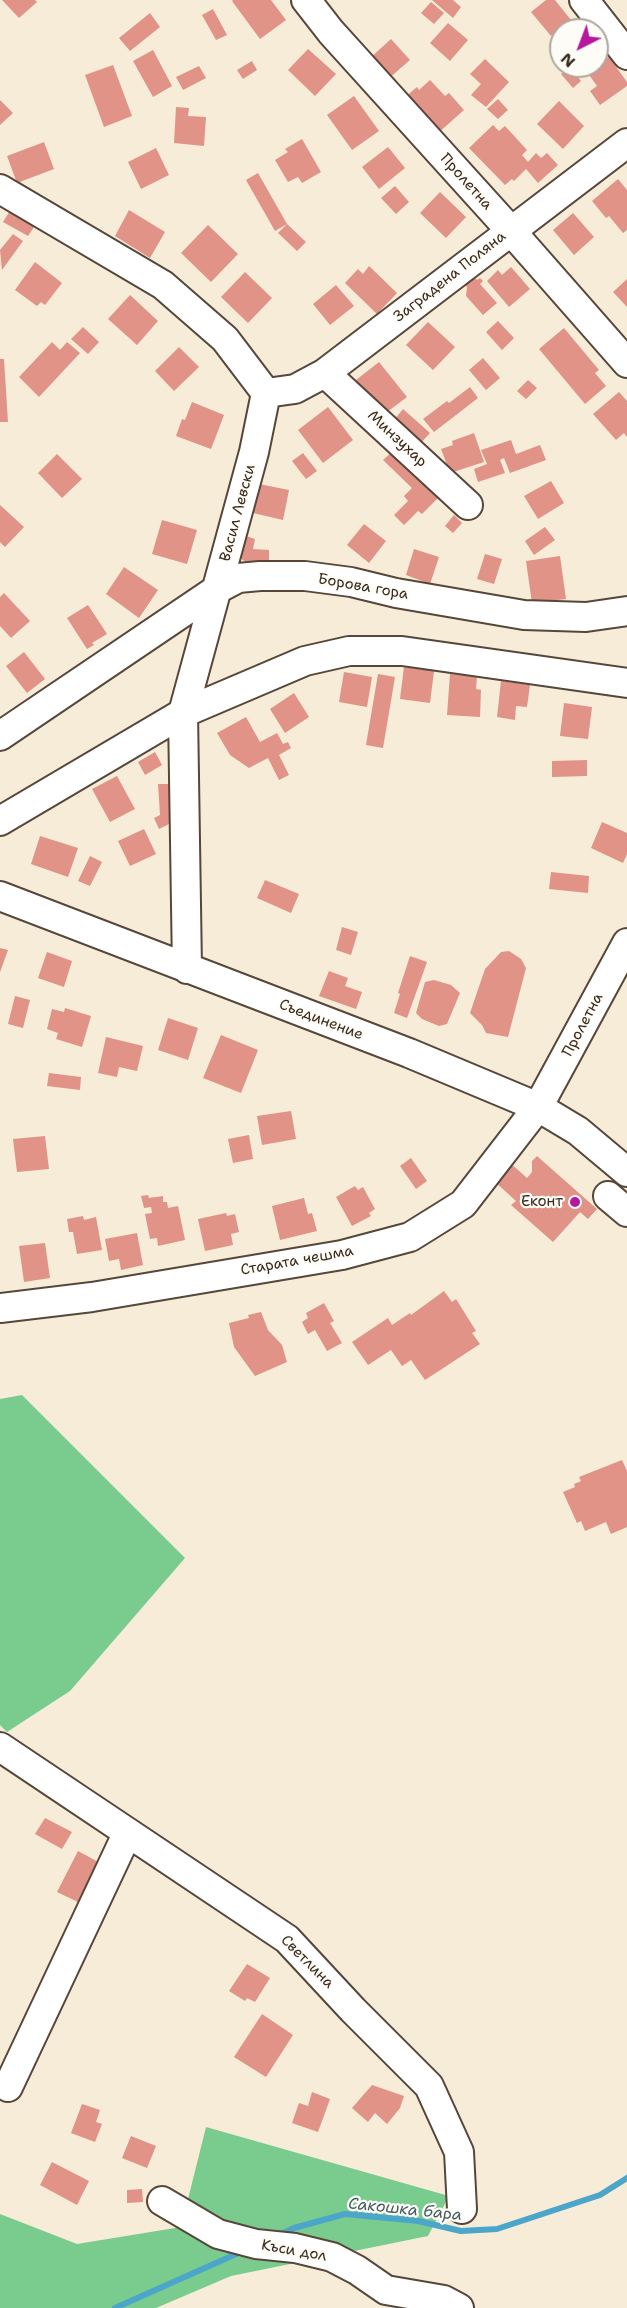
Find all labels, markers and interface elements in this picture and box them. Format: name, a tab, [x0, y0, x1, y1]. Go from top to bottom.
north arrow	[549, 18, 609, 78]
text: N	[556, 48, 580, 72]
street label: Пролетна	[436, 150, 496, 214]
street label: Заградена Поляна	[390, 228, 510, 326]
street label: Минзухар	[363, 407, 431, 471]
street label: Васил Левски	[216, 463, 260, 563]
street label: Борова гора	[316, 570, 410, 604]
street label: Пролетна	[559, 990, 607, 1060]
street label: Съединение	[276, 996, 366, 1044]
place label: Еконт	[521, 1193, 563, 1211]
marker: Еконт	[568, 1195, 582, 1209]
street label: Старата чешма	[239, 1242, 355, 1280]
street label: Светлина	[277, 1932, 337, 1992]
water label: Сакошка бара	[347, 2194, 463, 2226]
street label: Къси дол	[260, 2236, 328, 2266]

